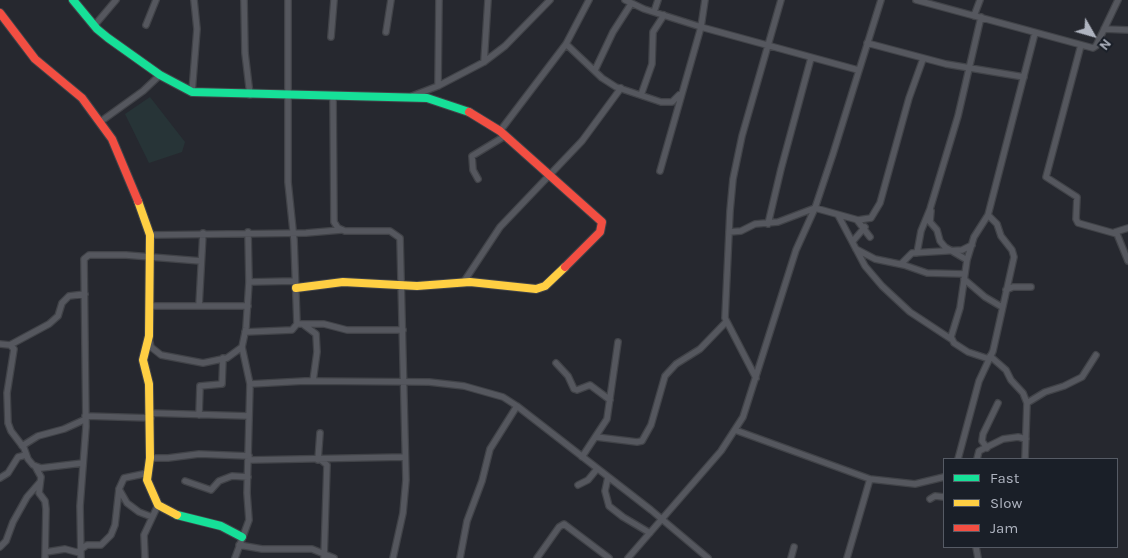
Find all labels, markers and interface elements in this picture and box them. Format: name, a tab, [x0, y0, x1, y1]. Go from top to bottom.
north arrow	[1068, 10, 1118, 60]
text: N	[1095, 35, 1115, 54]
legend	[943, 458, 1118, 548]
text: Fast	[990, 469, 1019, 487]
text: Slow	[990, 494, 1022, 512]
text: Jam	[990, 519, 1018, 537]

